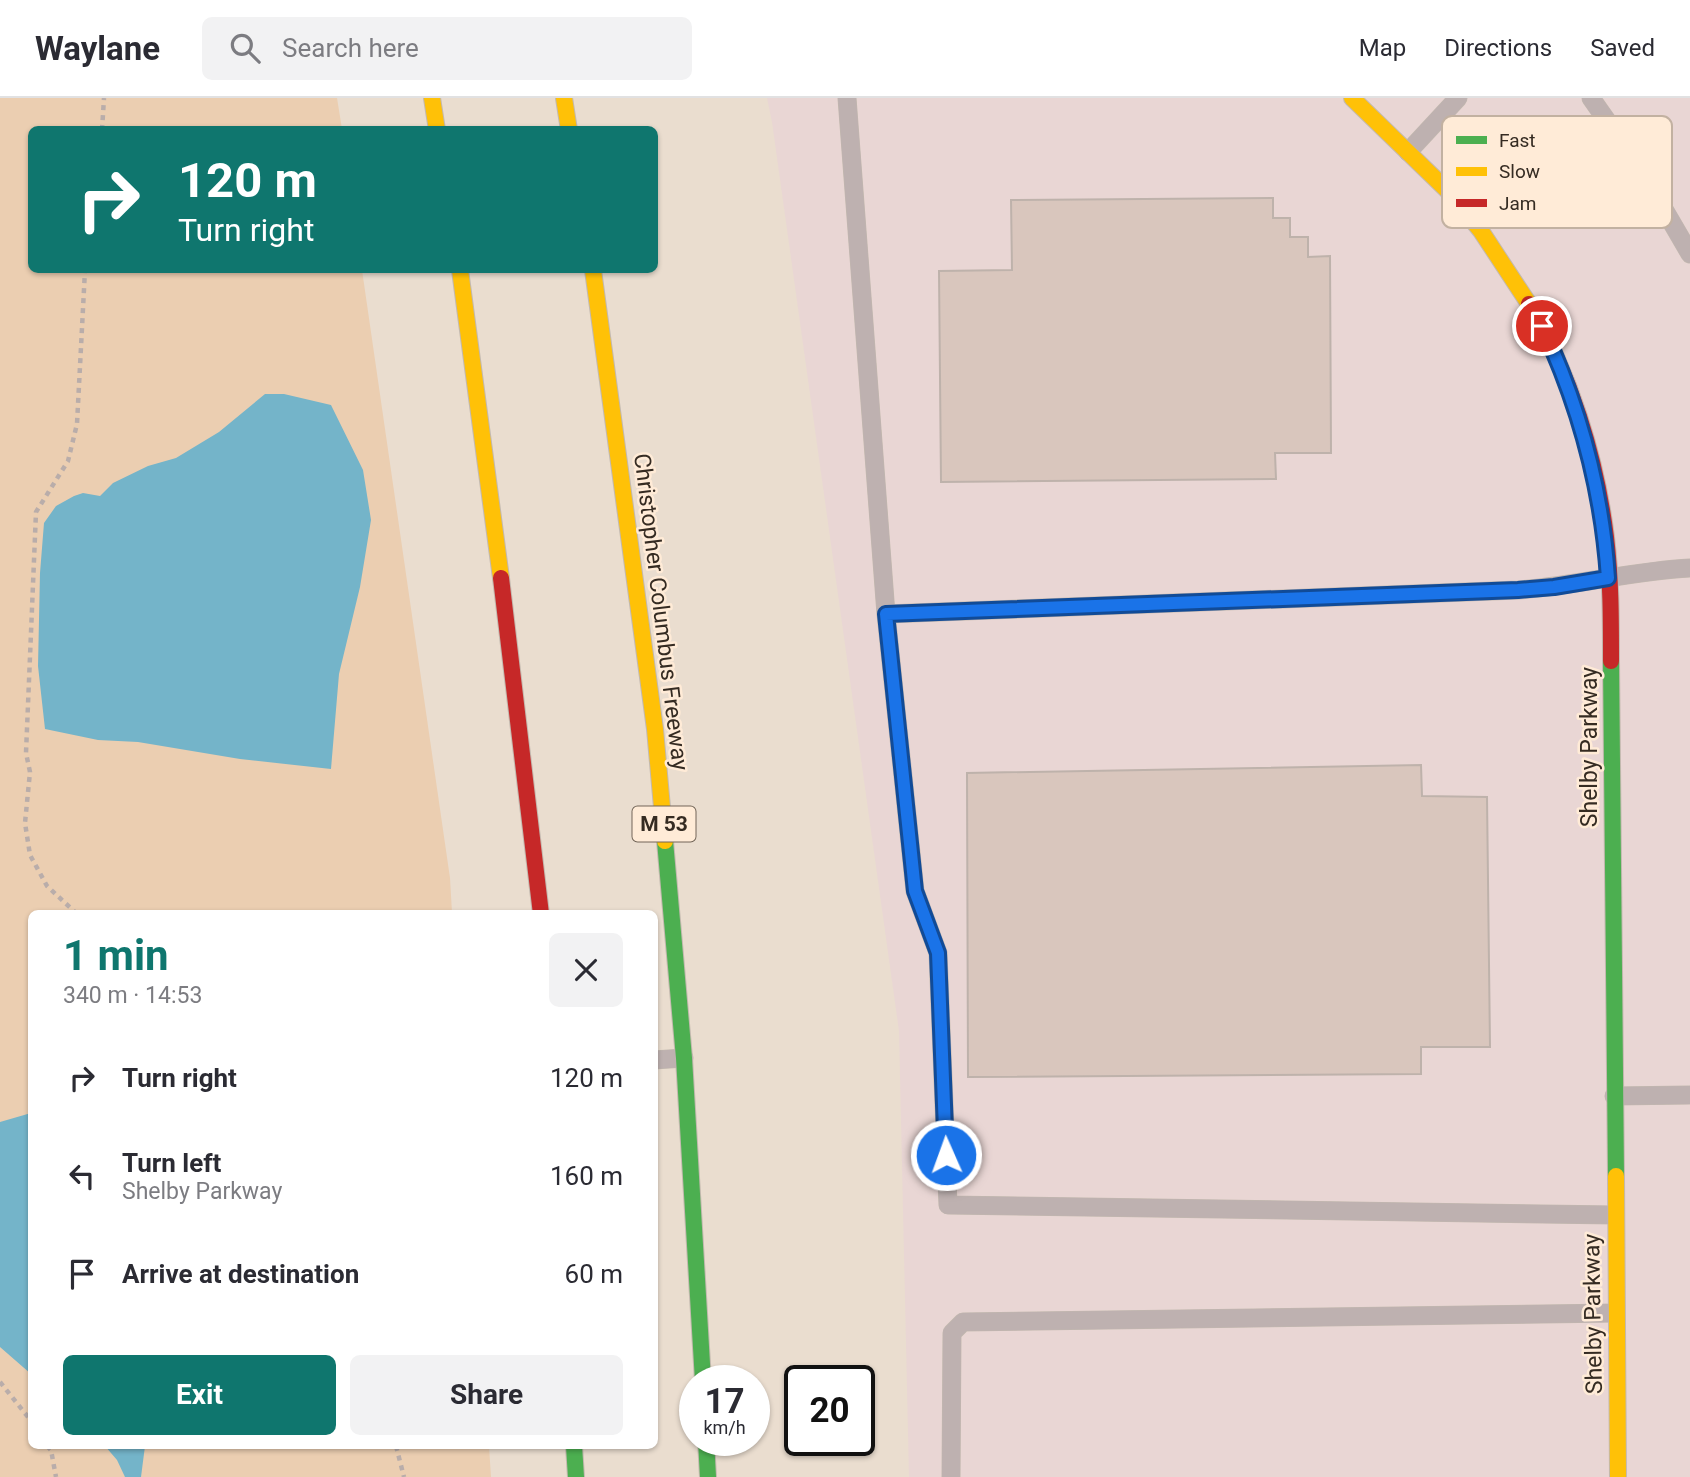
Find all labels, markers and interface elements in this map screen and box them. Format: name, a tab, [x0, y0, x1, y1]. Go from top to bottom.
search box	[202, 17, 692, 80]
text: Waylane	[35, 29, 160, 68]
icon: search	[226, 29, 264, 67]
text: Search here	[282, 33, 419, 63]
text: Map	[1359, 34, 1406, 62]
text: Directions	[1444, 34, 1552, 62]
text: Saved	[1590, 34, 1655, 62]
legend	[1442, 116, 1672, 228]
text: Fast	[1499, 129, 1536, 152]
text: 120 m	[178, 152, 317, 209]
icon: right	[63, 154, 154, 245]
text: Slow	[1499, 160, 1540, 183]
text: Jam	[1499, 192, 1536, 215]
text: Turn right	[178, 211, 314, 249]
pin	[1512, 296, 1572, 356]
icon: arrive	[1523, 307, 1561, 345]
street label: Christopher Columbus Freeway	[628, 452, 694, 772]
street label: Shelby Parkway	[1576, 667, 1603, 827]
road number: M 53	[632, 806, 696, 842]
text: 1 min	[63, 931, 169, 980]
button: close	[549, 933, 623, 1007]
text: 340 m · 14:53	[63, 982, 202, 1009]
icon: right	[63, 1059, 101, 1097]
text: Turn right	[122, 1063, 237, 1093]
text: 120 m	[550, 1063, 623, 1093]
position arrow	[909, 1118, 983, 1192]
text: Turn left	[122, 1148, 221, 1178]
icon: left	[63, 1157, 101, 1195]
text: 160 m	[550, 1161, 623, 1191]
text: Shelby Parkway	[122, 1178, 282, 1205]
street label: Shelby Parkway	[1578, 1233, 1608, 1394]
icon: arrive	[63, 1255, 101, 1293]
text: Arrive at destination	[122, 1259, 359, 1289]
text: 60 m	[565, 1259, 623, 1289]
button: Exit	[63, 1355, 336, 1435]
button: Share	[350, 1355, 623, 1435]
speed limit sign: 20	[784, 1365, 875, 1456]
text: 17	[704, 1381, 745, 1422]
text: km/h	[703, 1417, 746, 1438]

